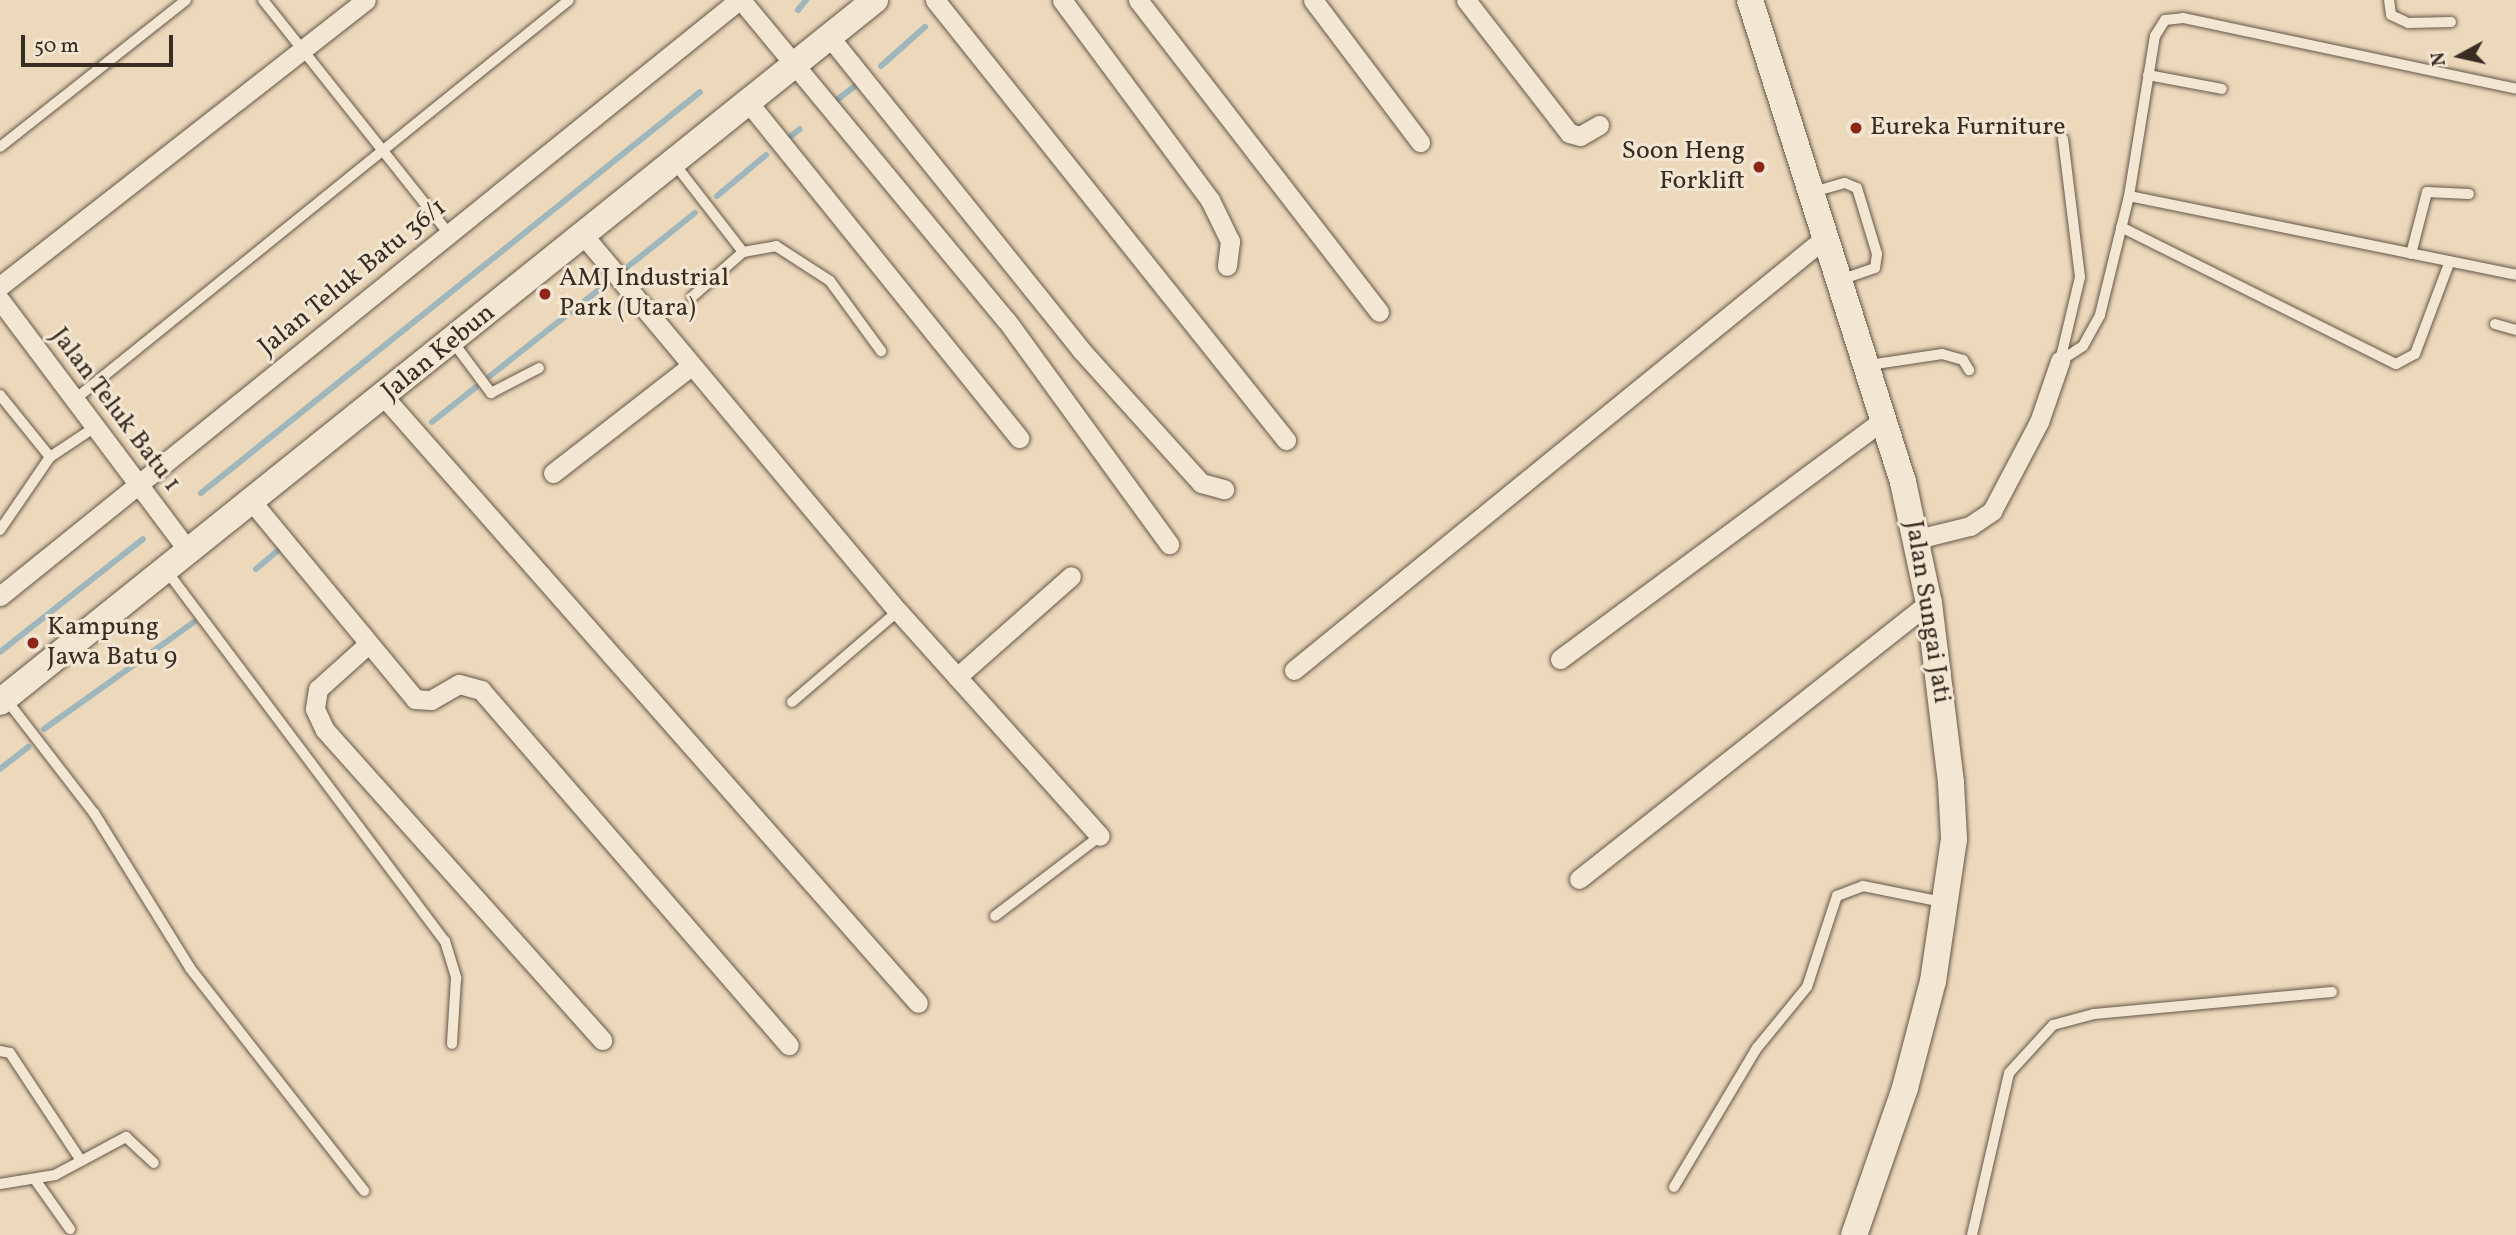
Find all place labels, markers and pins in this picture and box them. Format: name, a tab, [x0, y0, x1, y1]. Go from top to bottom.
place label: Eureka Furniture	[1870, 112, 2066, 144]
marker: Eureka Furniture	[1848, 120, 1864, 136]
place label: Soon Heng Forklift	[1622, 136, 1745, 198]
marker: Soon Heng Forklift	[1751, 159, 1767, 175]
place label: AMJ Industrial Park (Utara)	[559, 263, 729, 324]
marker: AMJ Industrial Park (Utara)	[537, 286, 553, 302]
place label: Kampung Jawa Batu 9	[47, 612, 177, 674]
marker: Kampung Jawa Batu 9	[25, 635, 41, 651]

